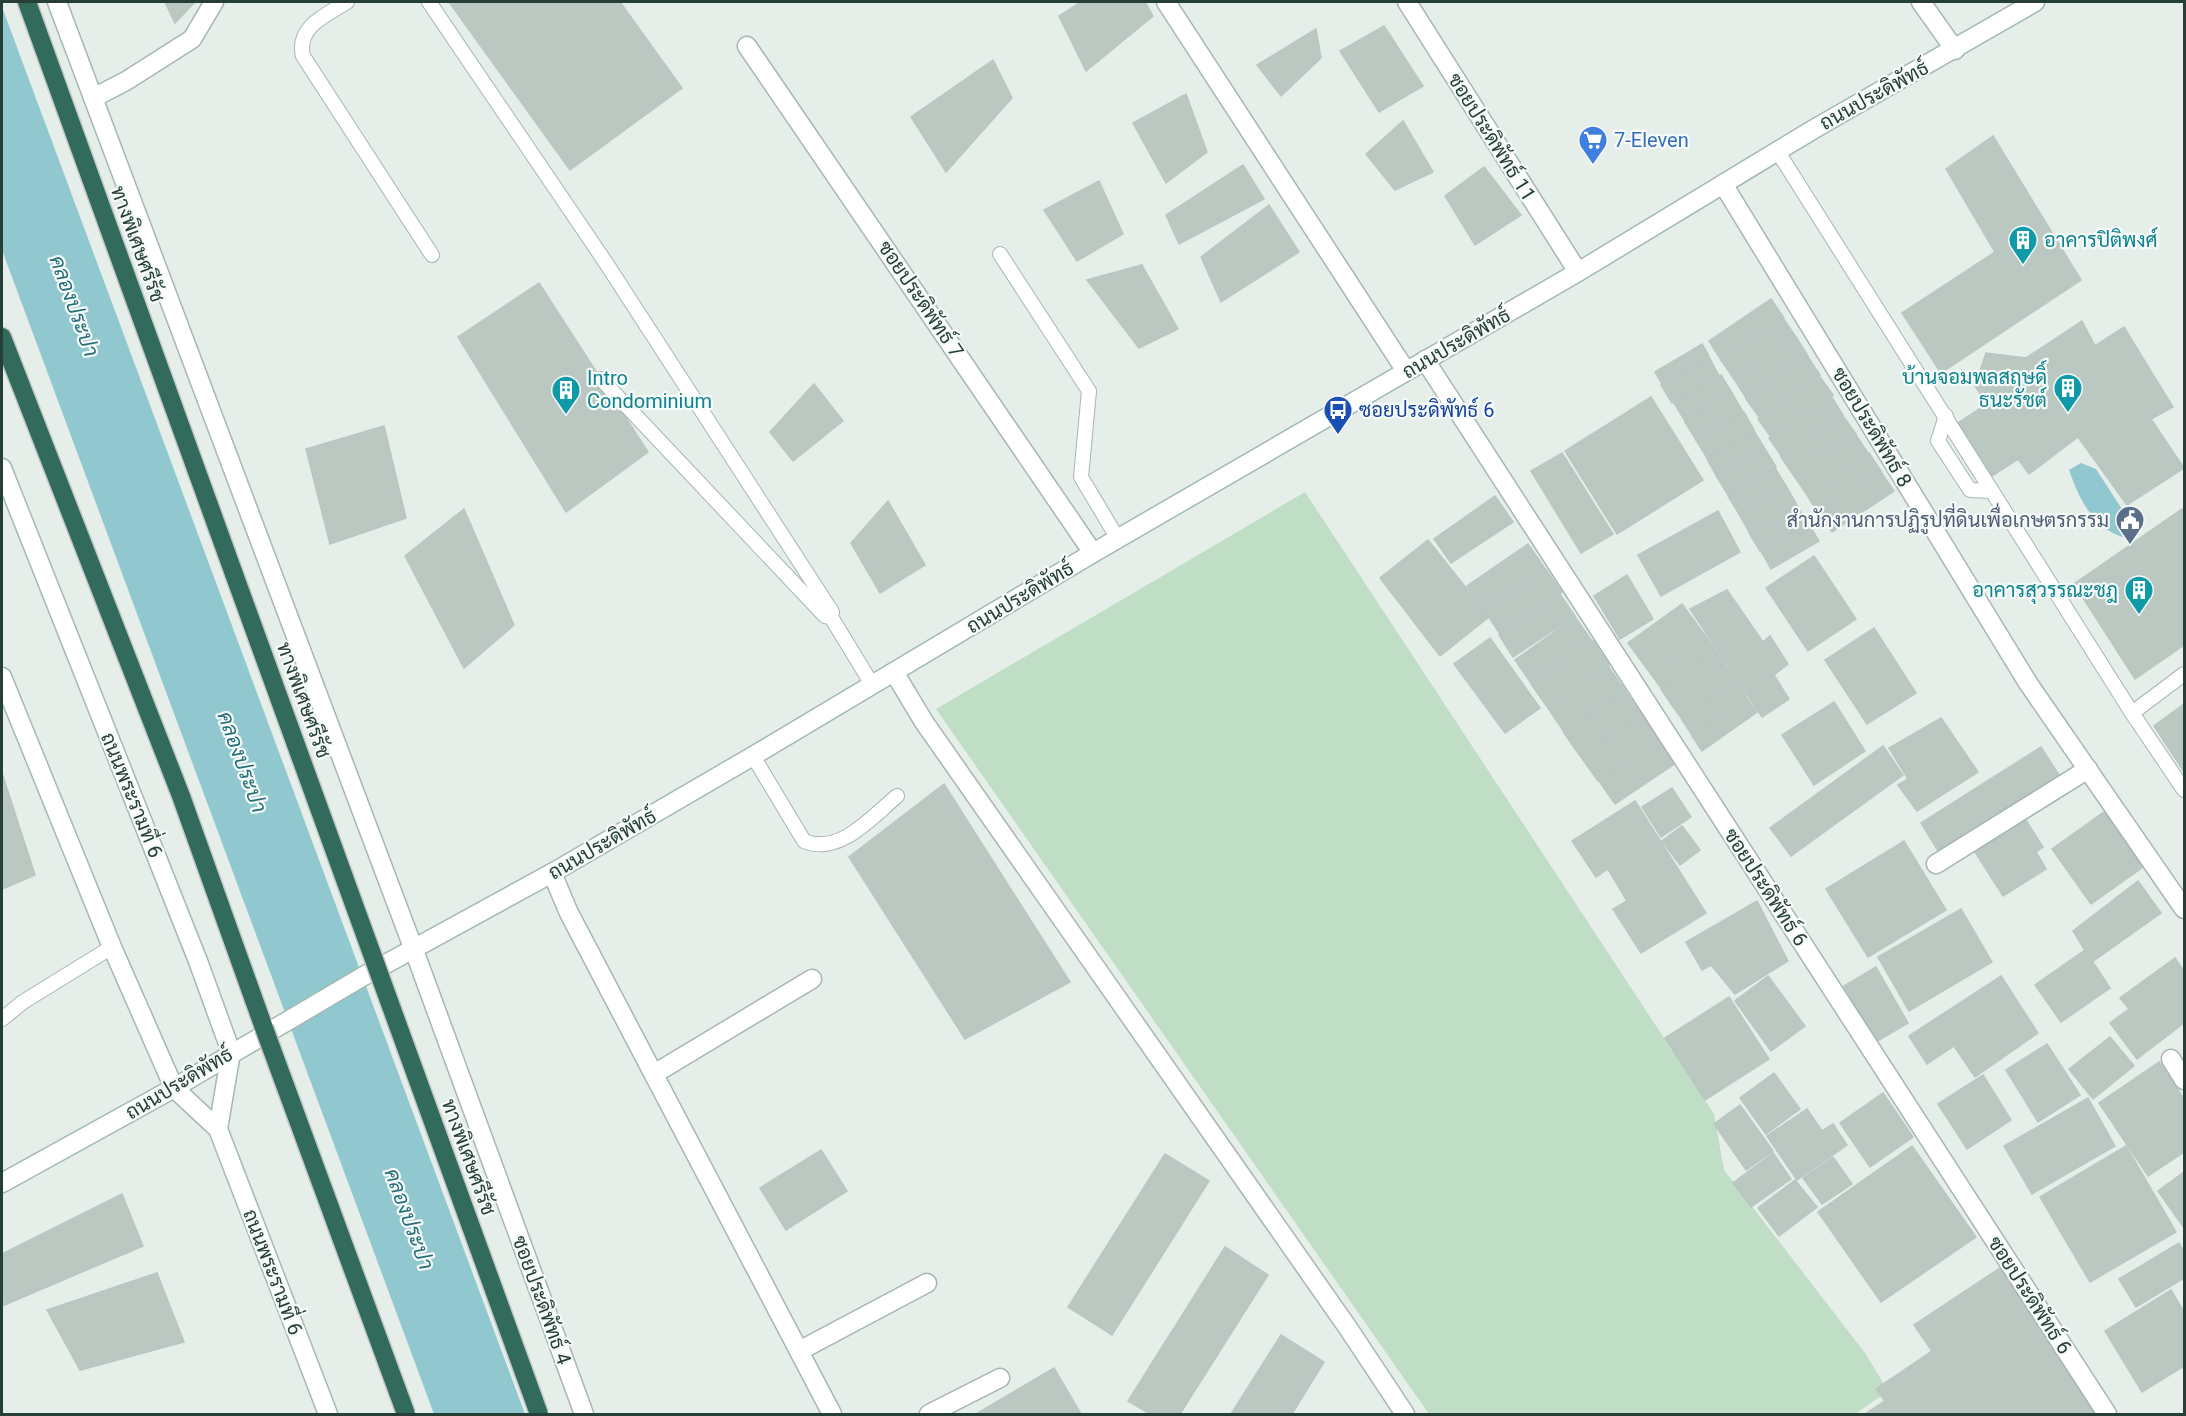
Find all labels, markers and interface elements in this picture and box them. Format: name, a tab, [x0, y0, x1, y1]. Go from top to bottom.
street label: ถนนประดิพัทธ์	[1814, 53, 1933, 135]
street label: ซอยประดิพัทธ์ 11	[1443, 67, 1543, 206]
supermarket icon: 7-Eleven	[1577, 124, 1609, 166]
place label: 7-Eleven	[1614, 128, 1689, 152]
street label: ทางพิเศษศรีรัช	[106, 182, 171, 305]
building icon: อาคารปิติพงศ์	[2007, 224, 2039, 266]
place label: อาคารปิติพงศ์	[2044, 226, 2158, 252]
street label: ซอยประดิพัทธ์ 7	[873, 235, 970, 362]
water label: คลองประปา	[45, 252, 103, 360]
street label: ถนนประดิพัทธ์	[1397, 301, 1514, 384]
place label: บ้านจอมพลสฤษดิ์ ธนะรัชต์	[1902, 359, 2047, 412]
street label: ซอยประดิพัทธ์ 8	[1827, 362, 1919, 491]
place label: Intro Condominium	[587, 366, 712, 413]
building icon: บ้านจอมพลสฤษดิ์ ธนะรัชต์	[2052, 372, 2084, 414]
building icon: Intro Condominium	[550, 374, 582, 416]
bus stop icon: ซอยประดิพัทธ์ 6	[1322, 394, 1354, 436]
place label: ซอยประดิพัทธ์ 6	[1359, 396, 1494, 422]
place label: สำนักงานการปฏิรูปที่ดินเพื่อเกษตรกรรม	[1787, 503, 2109, 535]
public building icon: สำนักงานการปฏิรูปที่ดินเพื่อเกษตรกรรม	[2114, 504, 2146, 546]
street label: ถนนประดิพัทธ์	[961, 554, 1078, 638]
building icon: อาคารสุวรรณะชฎ	[2123, 574, 2155, 616]
place label: อาคารสุวรรณะชฎ	[1972, 578, 2118, 604]
street label: ทางพิเศษศรีรัช	[272, 638, 337, 761]
water label: คลองประปา	[213, 708, 271, 816]
street label: ถนนพระรามที่ 6	[96, 727, 173, 861]
street label: ถนนประดิพัทธ์	[543, 802, 660, 885]
street label: ซอยประดิพัทธ์ 6	[1719, 823, 1815, 950]
street label: ถนนประดิพัทธ์	[120, 1040, 237, 1124]
street label: ทางพิเศษศรีรัช	[437, 1095, 502, 1218]
water label: คลองประปา	[380, 1165, 438, 1273]
street label: ถนนพระรามที่ 6	[238, 1204, 313, 1338]
street label: ซอยประดิพัทธ์ 6	[1983, 1231, 2079, 1358]
street label: ซอยประดิพัทธ์ 4	[508, 1232, 578, 1368]

